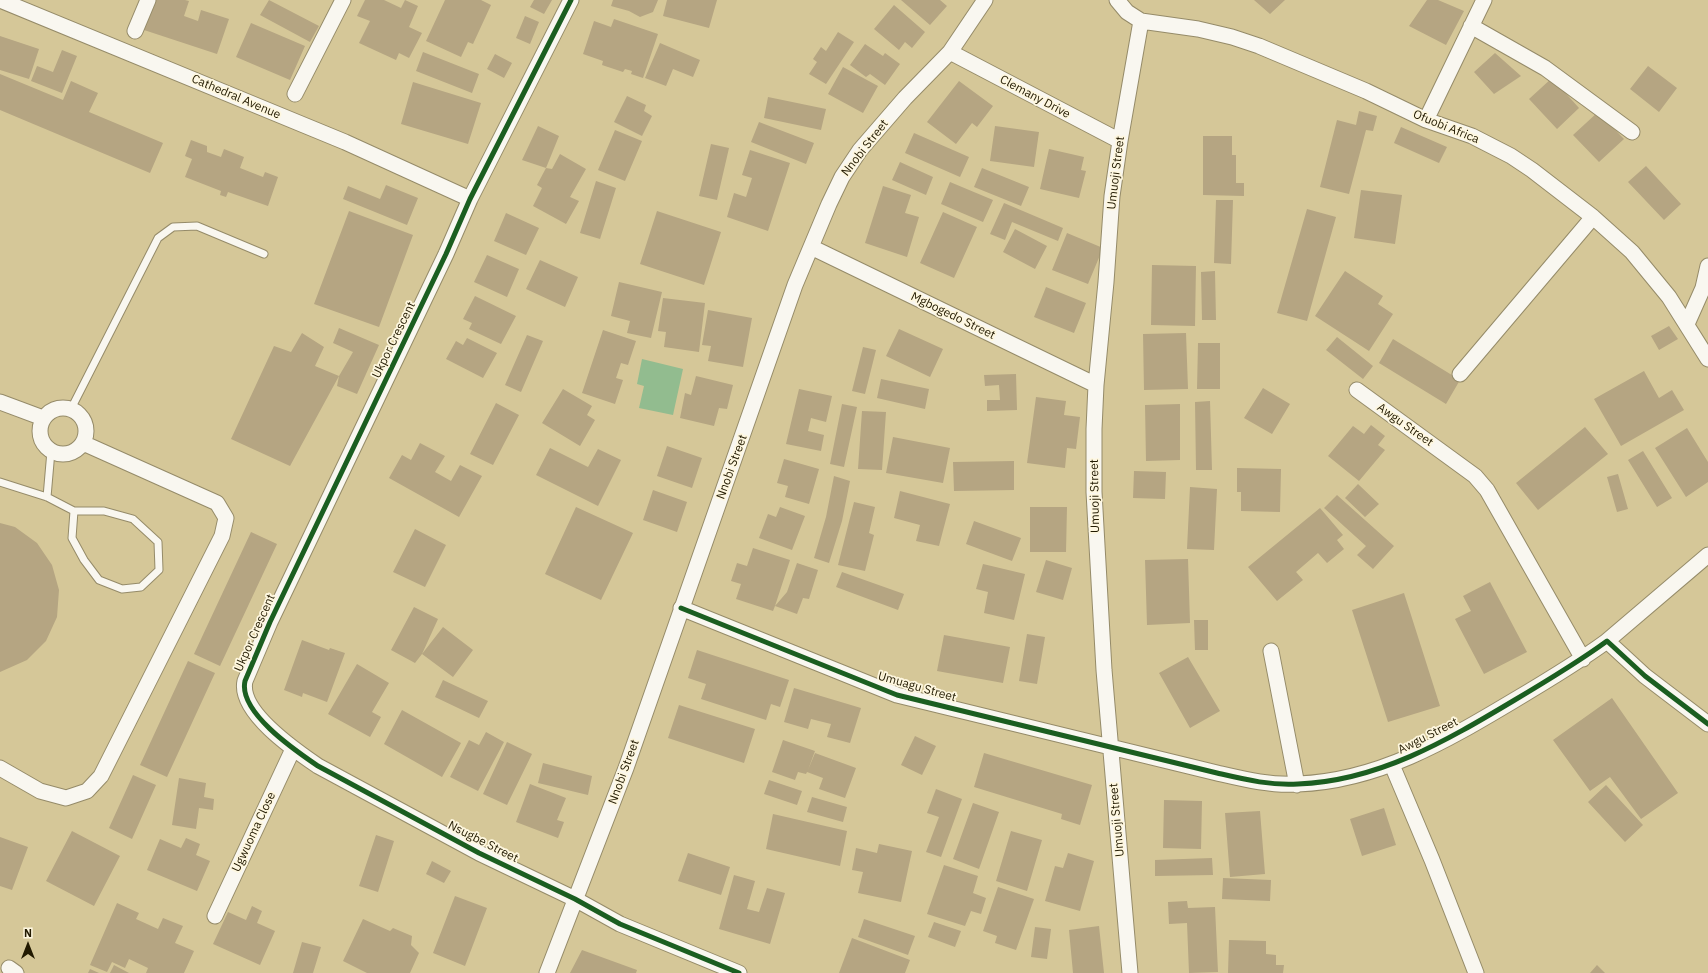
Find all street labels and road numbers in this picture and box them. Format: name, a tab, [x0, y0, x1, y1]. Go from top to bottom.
street label: Cathedral Avenue	[189, 72, 283, 122]
street label: Clemany Drive	[997, 72, 1073, 122]
street label: Ofuobi Africa	[1411, 107, 1481, 147]
street label: Nnobi Street	[838, 117, 892, 179]
street label: Umuoji Street	[1104, 135, 1128, 211]
street label: Mgbogedo Street	[908, 289, 998, 343]
street label: Ukpor Crescent	[369, 299, 419, 381]
street label: Awgu Street	[1374, 400, 1436, 450]
street label: Nnobi Street	[714, 433, 750, 501]
street label: Umuoji Street	[1087, 459, 1103, 533]
street label: Ukpor Crescent	[232, 592, 278, 674]
street label: Umuagu Street	[876, 669, 958, 705]
street label: Awgu Street	[1396, 715, 1460, 757]
street label: Nnobi Street	[606, 738, 642, 806]
street label: Umuoji Street	[1107, 783, 1127, 857]
street label: Ugwuoma Close	[229, 790, 279, 874]
street label: Nsugbe Street	[446, 818, 520, 866]

